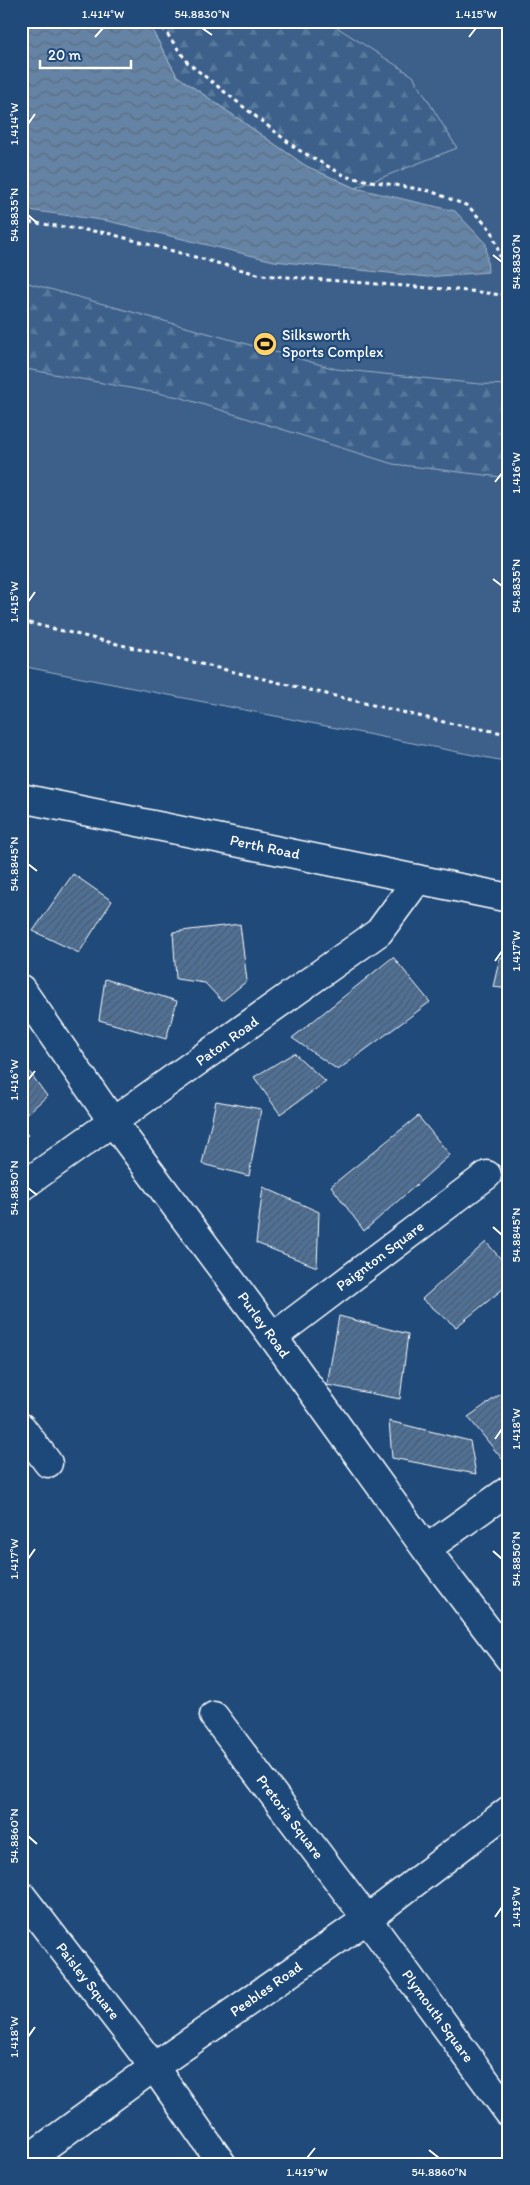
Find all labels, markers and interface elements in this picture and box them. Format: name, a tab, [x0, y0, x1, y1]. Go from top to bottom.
text: 1.414°W	[82, 7, 124, 21]
text: 54.8830°N	[174, 7, 230, 21]
text: 1.415°W	[455, 7, 497, 21]
scale bar	[40, 38, 131, 70]
text: 20 m	[48, 46, 82, 64]
text: 1.414°W	[7, 103, 21, 145]
text: 54.8835°N	[7, 188, 21, 242]
text: 54.8830°N	[509, 234, 523, 290]
place label: Silksworth Sports Complex	[282, 326, 383, 361]
sports icon: Silksworth Sports Complex	[252, 331, 278, 357]
text: 1.416°W	[509, 452, 523, 494]
text: 54.8835°N	[509, 559, 523, 613]
text: 1.415°W	[7, 581, 21, 623]
street label: Perth Road	[228, 831, 302, 863]
text: 54.8845°N	[7, 837, 21, 891]
text: 1.417°W	[509, 930, 523, 972]
street label: Paton Road	[192, 1012, 262, 1070]
text: 1.416°W	[7, 1059, 21, 1101]
text: 54.8850°N	[7, 1161, 21, 1215]
text: 54.8845°N	[509, 1208, 523, 1262]
street label: Paignton Square	[332, 1217, 428, 1295]
street label: Purley Road	[234, 1288, 294, 1362]
text: 1.418°W	[509, 1408, 523, 1450]
text: 54.8850°N	[509, 1532, 523, 1586]
text: 1.417°W	[7, 1538, 21, 1580]
street label: Pretoria Square	[252, 1771, 328, 1863]
text: 54.8860°N	[7, 1809, 21, 1864]
text: 1.419°W	[509, 1886, 523, 1928]
street label: Paisley Square	[52, 1939, 124, 2023]
street label: Peebles Road	[226, 1957, 306, 2020]
street label: Plymouth Square	[398, 1966, 478, 2066]
text: 1.418°W	[7, 2016, 21, 2058]
text: 1.419°W	[286, 2165, 328, 2179]
text: 54.8860°N	[412, 2165, 467, 2179]

